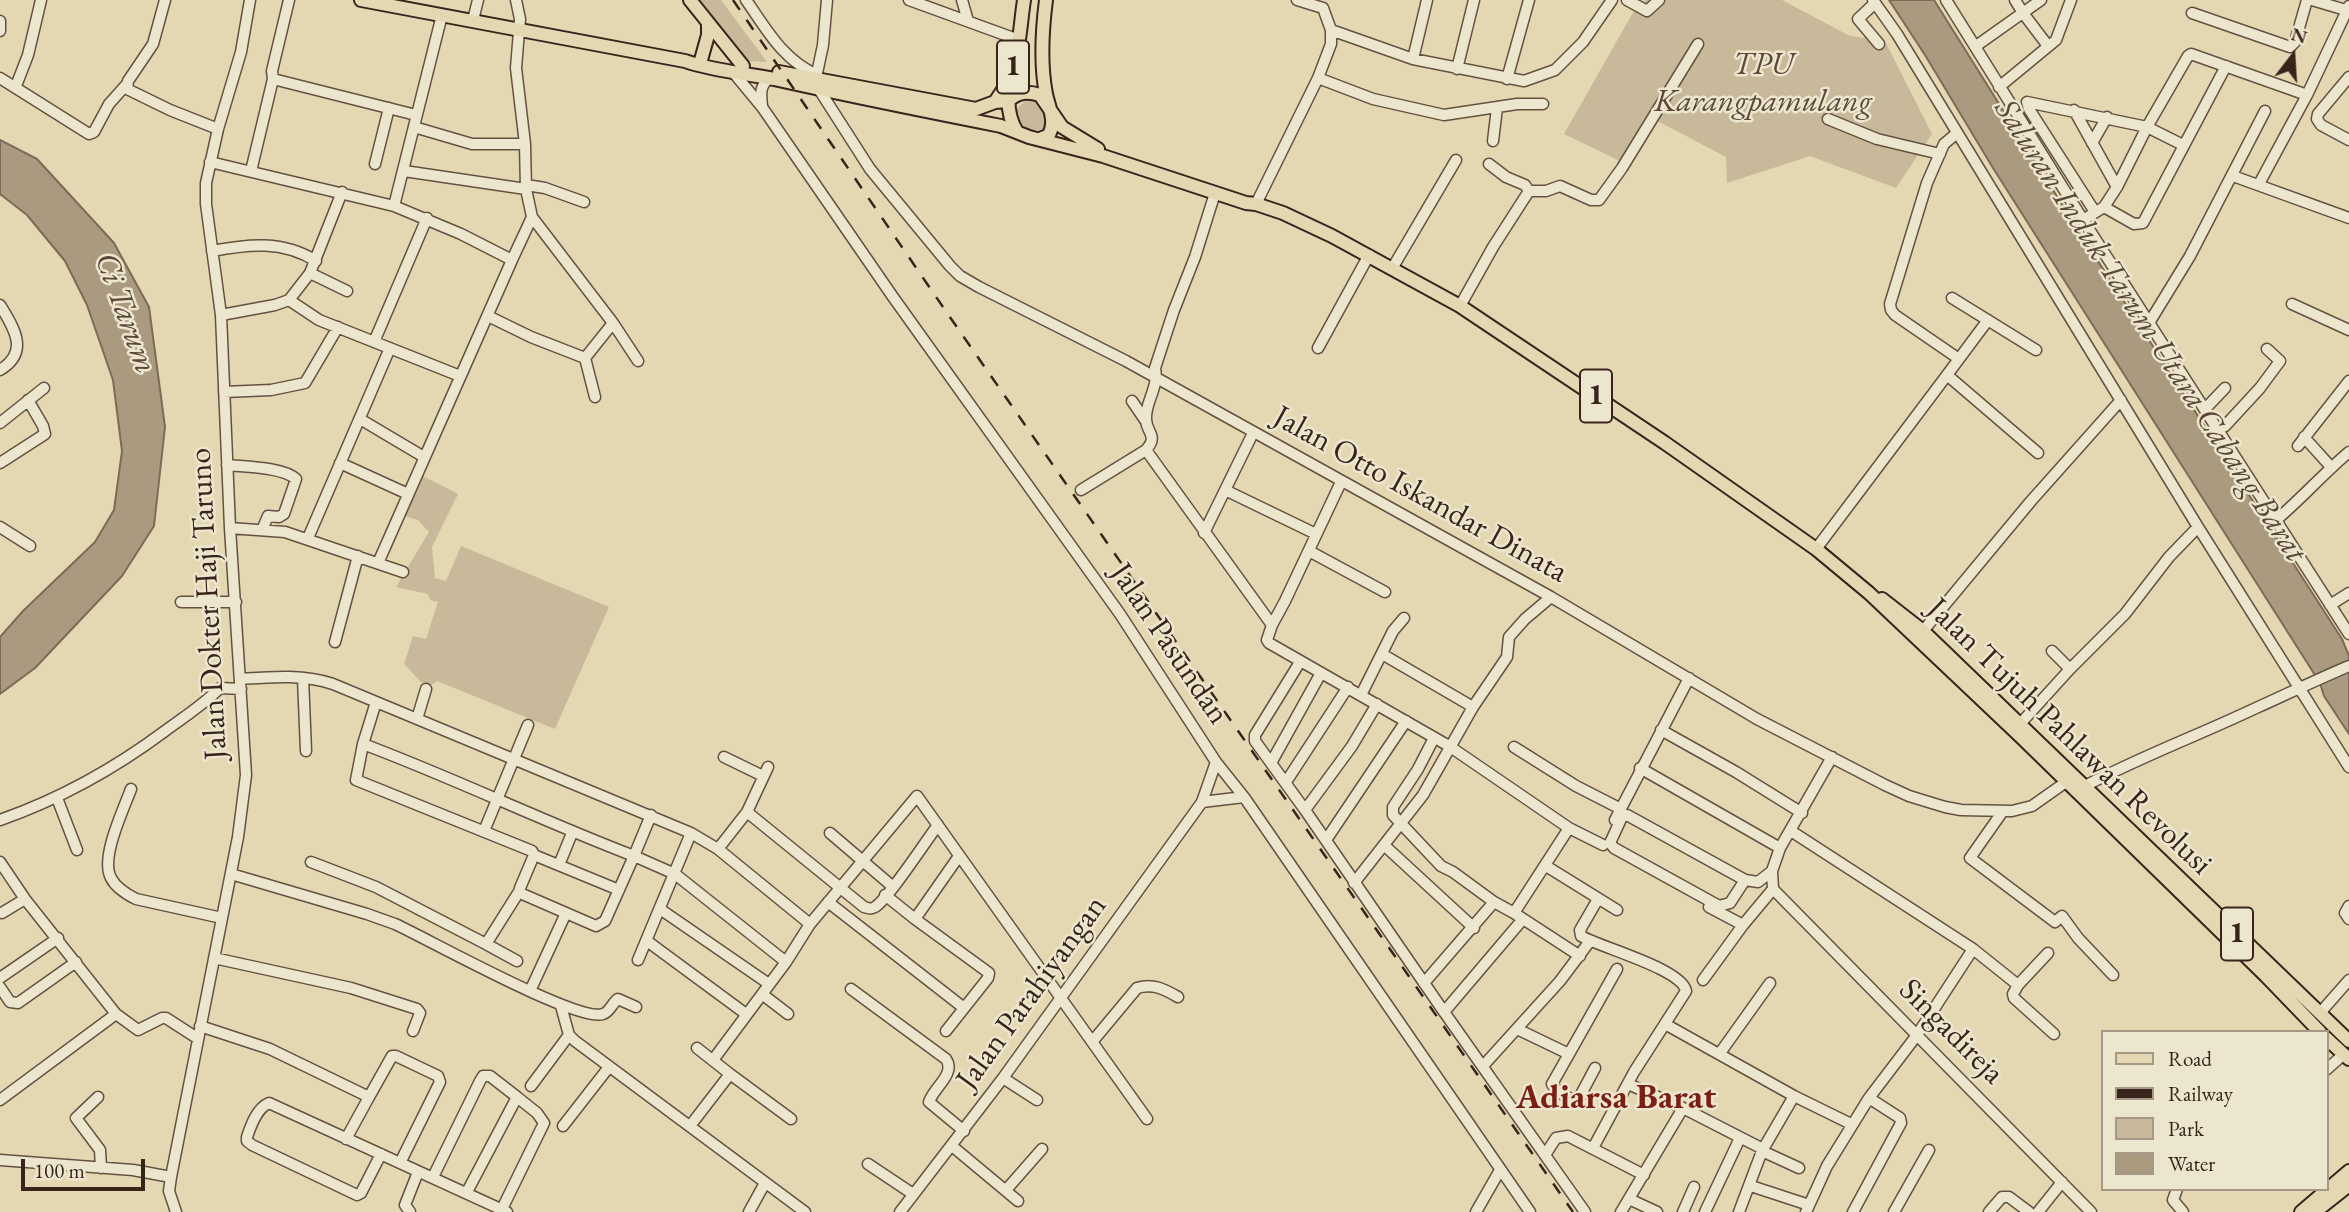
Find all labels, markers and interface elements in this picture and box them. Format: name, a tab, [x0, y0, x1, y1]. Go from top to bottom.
north arrow	[2258, 21, 2328, 91]
text: N	[2288, 21, 2310, 50]
road number: 1	[997, 40, 1029, 94]
park label: TPU Karangpamulang	[1654, 46, 1872, 121]
water label: Saluran Induk Tarum Utara Cabang Barat	[1985, 92, 2315, 570]
water label: Ci Tarum	[85, 247, 165, 379]
road number: 1	[1580, 370, 1612, 422]
street label: Jalan Otto Iskandar Dinata	[1266, 398, 1574, 592]
street label: Jalan Dokter Haji Taruno	[182, 447, 236, 761]
street label: Jalan Pasundan	[1101, 556, 1237, 732]
street label: Jalan Tujuh Pahlawan Revolusi	[1918, 591, 2220, 883]
street label: Jalan Parahiyangan	[949, 888, 1115, 1098]
road number: 1	[2221, 908, 2253, 960]
street label: Singadireja	[1890, 971, 2012, 1093]
legend	[2100, 1030, 2328, 1191]
text: Road	[2168, 1045, 2212, 1072]
district label: Adiarsa Barat	[1516, 1077, 1716, 1119]
text: Railway	[2168, 1080, 2233, 1107]
text: Park	[2168, 1115, 2204, 1142]
scale bar	[24, 1146, 149, 1190]
text: Water	[2168, 1150, 2215, 1177]
text: 100 m	[34, 1157, 85, 1184]

